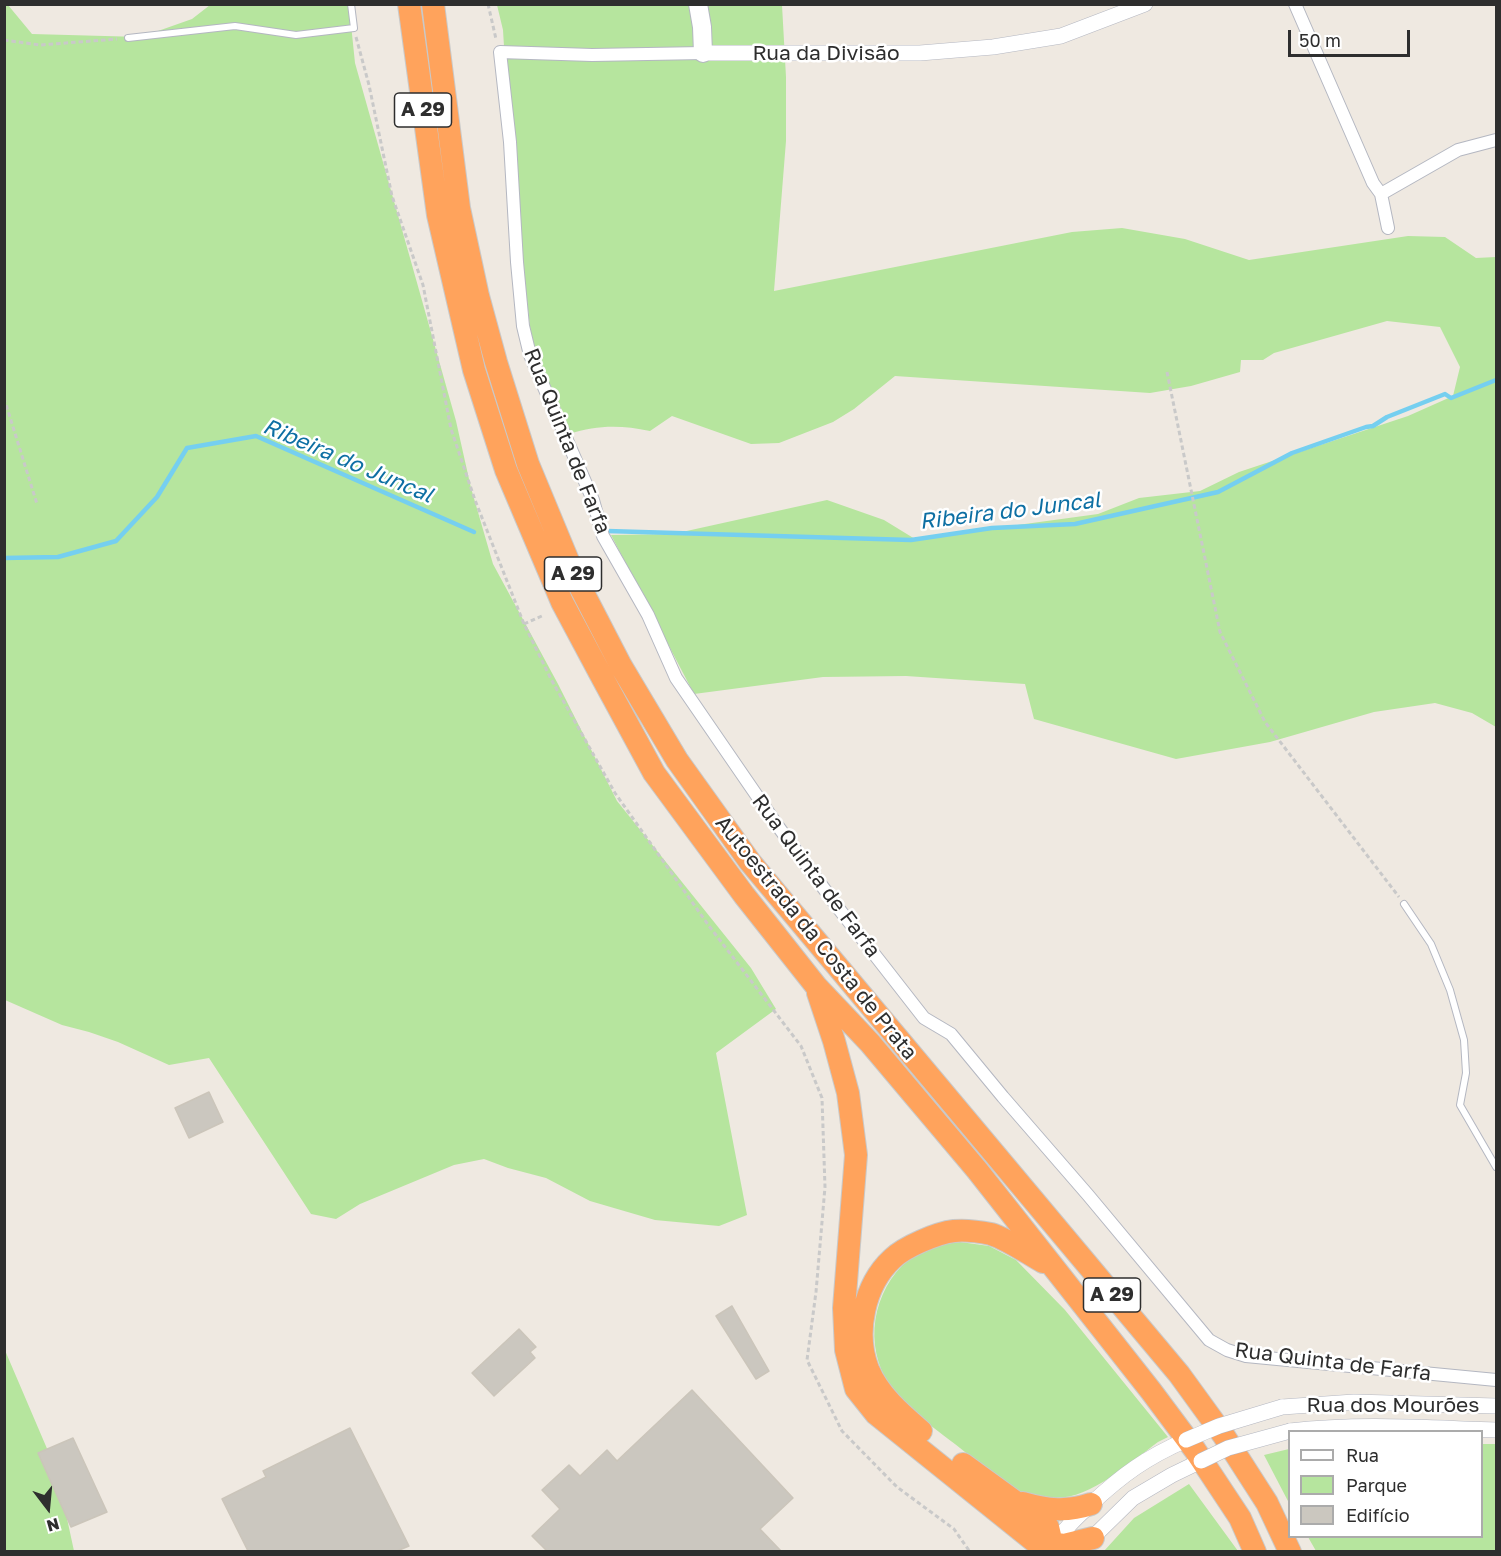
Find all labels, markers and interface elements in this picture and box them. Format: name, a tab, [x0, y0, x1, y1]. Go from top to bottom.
scale bar	[1291, 18, 1412, 56]
text: 50 m	[1299, 29, 1341, 51]
street label: Rua da Divisão	[752, 40, 900, 66]
road number: A 29	[394, 93, 452, 127]
street label: Rua Quinta de Farfa	[518, 345, 616, 537]
water label: Ribeira do Juncal	[259, 413, 437, 509]
water label: Ribeira do Juncal	[918, 487, 1102, 535]
road number: A 29	[544, 557, 602, 591]
street label: Rua Quinta de Farfa	[746, 789, 886, 963]
street label: Autoestrada da Costa de Prata	[710, 811, 922, 1065]
road number: A 29	[1084, 1278, 1140, 1312]
street label: Rua Quinta de Farfa	[1233, 1337, 1433, 1387]
street label: Rua dos Mourões	[1307, 1392, 1479, 1418]
legend	[1288, 1430, 1483, 1538]
text: Rua	[1346, 1444, 1379, 1466]
text: Parque	[1346, 1474, 1407, 1496]
north arrow	[18, 1478, 78, 1538]
text: Edifício	[1346, 1504, 1410, 1526]
text: N	[44, 1514, 62, 1537]

